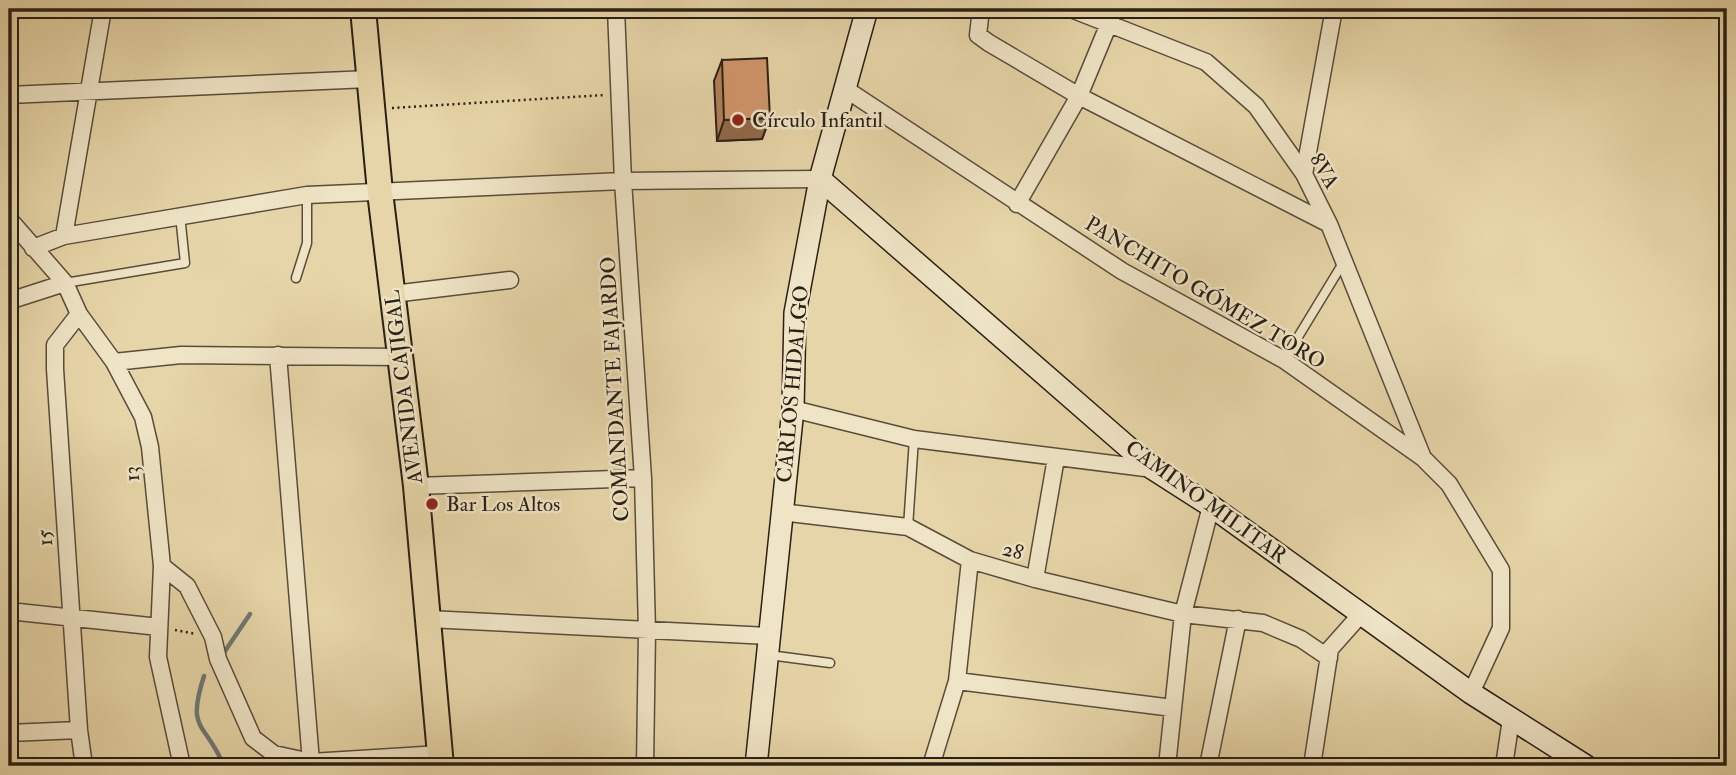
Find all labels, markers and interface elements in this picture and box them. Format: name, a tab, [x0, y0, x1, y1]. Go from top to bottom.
place label: Círculo Infantil	[752, 107, 884, 134]
marker: Círculo Infantil	[730, 112, 746, 128]
street label: 8VA	[1303, 148, 1345, 194]
street label: PANCHITO GÓMEZ TORO	[1080, 210, 1330, 376]
street label: COMANDANTE FAJARDO	[595, 256, 635, 522]
street label: CARLOS HIDALGO	[771, 284, 815, 484]
street label: AVENIDA CAJIGAL	[379, 288, 429, 487]
street label: CAMINO MILITAR	[1120, 434, 1293, 570]
street label: 13	[118, 465, 146, 483]
place label: Bar Los Altos	[446, 491, 560, 518]
marker: Bar Los Altos	[424, 496, 440, 512]
street label: 15	[31, 528, 59, 547]
street label: 28	[999, 535, 1027, 567]

